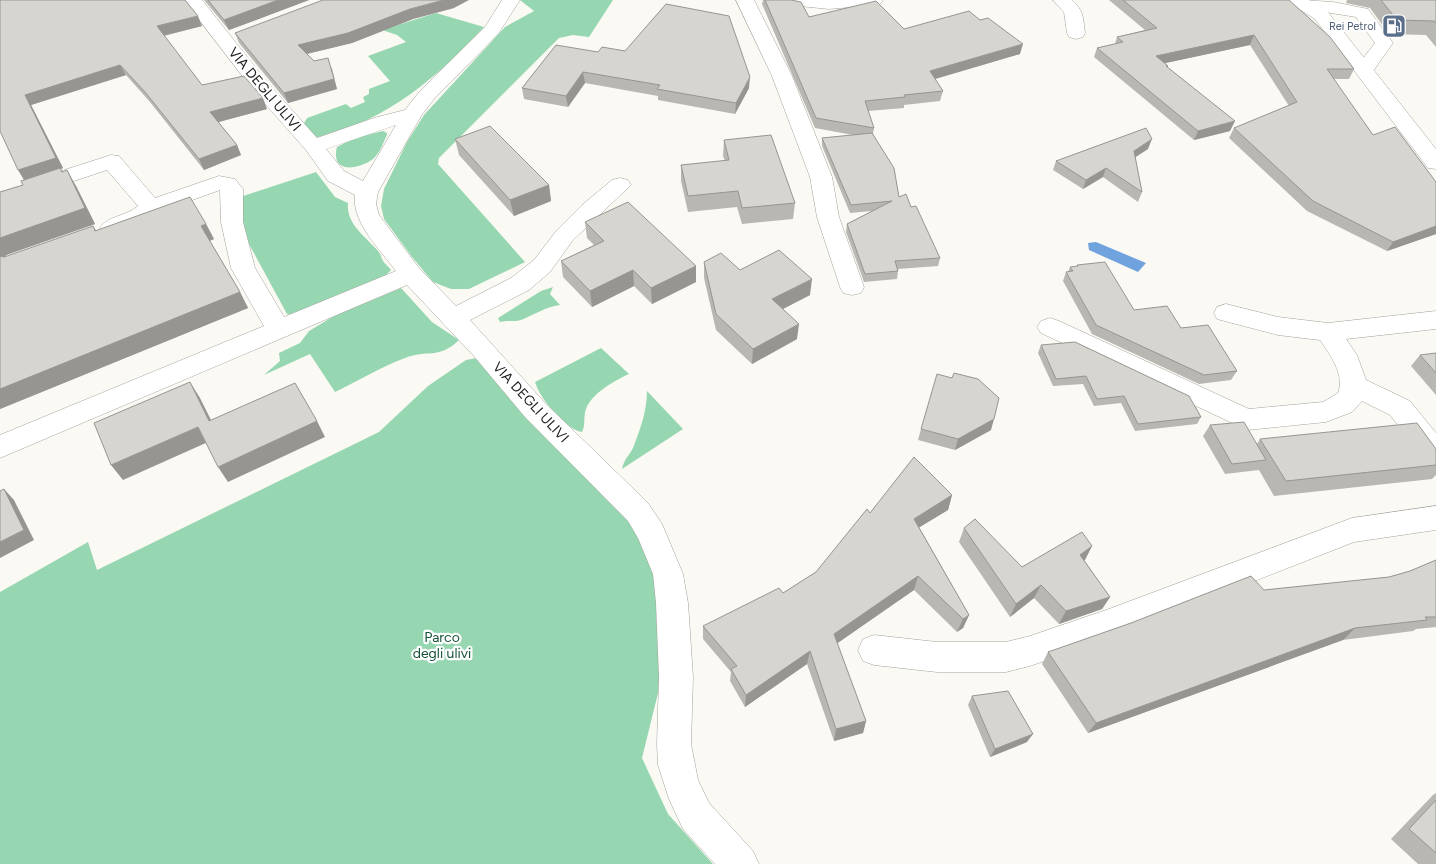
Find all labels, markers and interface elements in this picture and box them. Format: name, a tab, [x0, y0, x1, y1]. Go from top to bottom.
fuel station icon: Rei Petrol	[1381, 13, 1407, 39]
place label: Rei Petrol	[1329, 20, 1376, 33]
street label: VIA DEGLI ULIVI	[225, 44, 305, 135]
street label: VIA DEGLI ULIVI	[489, 359, 572, 446]
park label: Parco degli ulivi	[413, 629, 471, 662]

